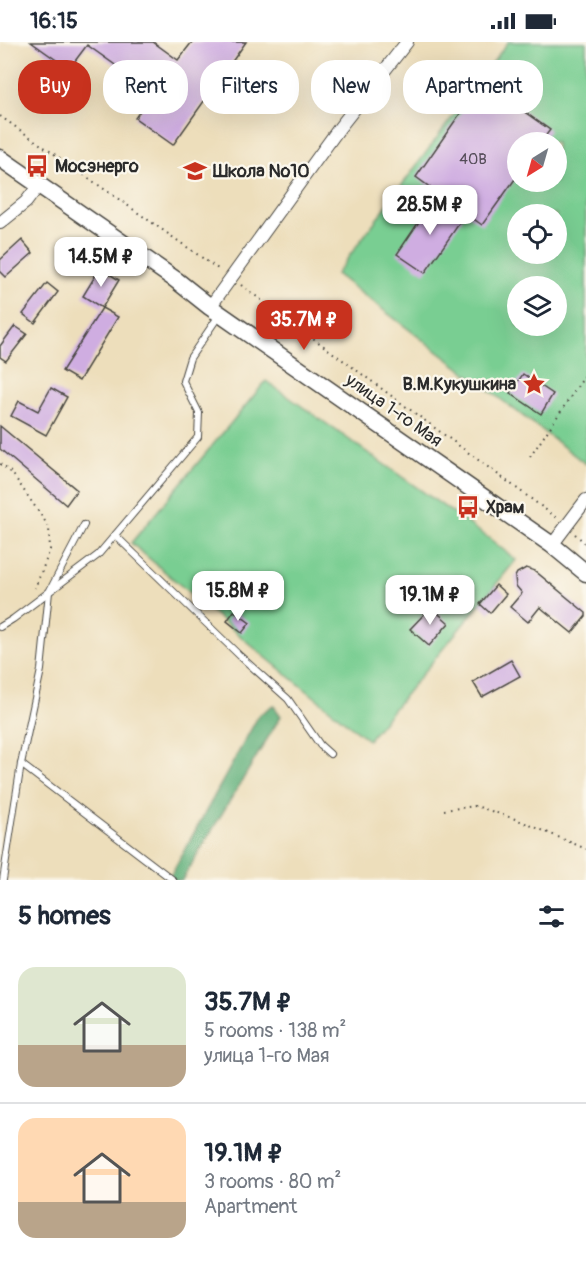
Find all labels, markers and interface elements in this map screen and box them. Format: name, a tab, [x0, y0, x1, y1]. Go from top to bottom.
text: 16:15	[30, 7, 78, 35]
chip: Buy	[18, 60, 91, 114]
chip: Rent	[103, 60, 188, 114]
chip: Filters	[200, 60, 299, 114]
chip: New	[311, 60, 391, 114]
chip: Apartment	[403, 60, 543, 114]
north arrow	[507, 132, 567, 192]
map controls	[507, 132, 567, 336]
house number: 40В	[459, 150, 487, 169]
bus stop icon: Мосэнерго	[24, 153, 50, 179]
place label: Мосэнерго	[55, 155, 139, 178]
school or university icon: Школа №10	[182, 158, 208, 184]
place label: Школа №10	[212, 160, 310, 183]
pin: 28.5M ₽	[375, 185, 485, 236]
text: 28.5M ₽	[396, 192, 464, 217]
button: locate	[507, 204, 567, 264]
pin: 14.5M ₽	[46, 237, 156, 288]
text: 14.5M ₽	[68, 244, 134, 269]
button: layers	[507, 276, 567, 336]
pin: 35.7M ₽	[249, 300, 359, 351]
text: 35.7M ₽	[270, 307, 338, 332]
street label: улица 1-го Мая	[340, 368, 447, 452]
place icon: В.М.Кукушкина	[521, 371, 547, 397]
place label: В.М.Кукушкина	[403, 373, 517, 396]
bus stop icon: Храм	[455, 494, 481, 520]
place label: Храм	[486, 496, 525, 519]
pin: 15.8M ₽	[183, 571, 293, 622]
pin: 19.1M ₽	[375, 575, 485, 626]
text: 15.8M ₽	[206, 578, 270, 603]
text: 19.1M ₽	[399, 582, 461, 607]
text: 5 homes	[18, 900, 111, 932]
icon: filters	[535, 900, 568, 933]
text: 35.7M ₽	[204, 986, 292, 1018]
icon: home	[66, 991, 138, 1063]
text: 5 rooms · 138 m²	[204, 1018, 346, 1043]
text: улица 1-го Мая	[204, 1043, 329, 1068]
text: 19.1M ₽	[204, 1137, 283, 1169]
icon: home	[66, 1142, 138, 1214]
text: 3 rooms · 80 m²	[204, 1169, 341, 1194]
text: Apartment	[204, 1194, 297, 1219]

